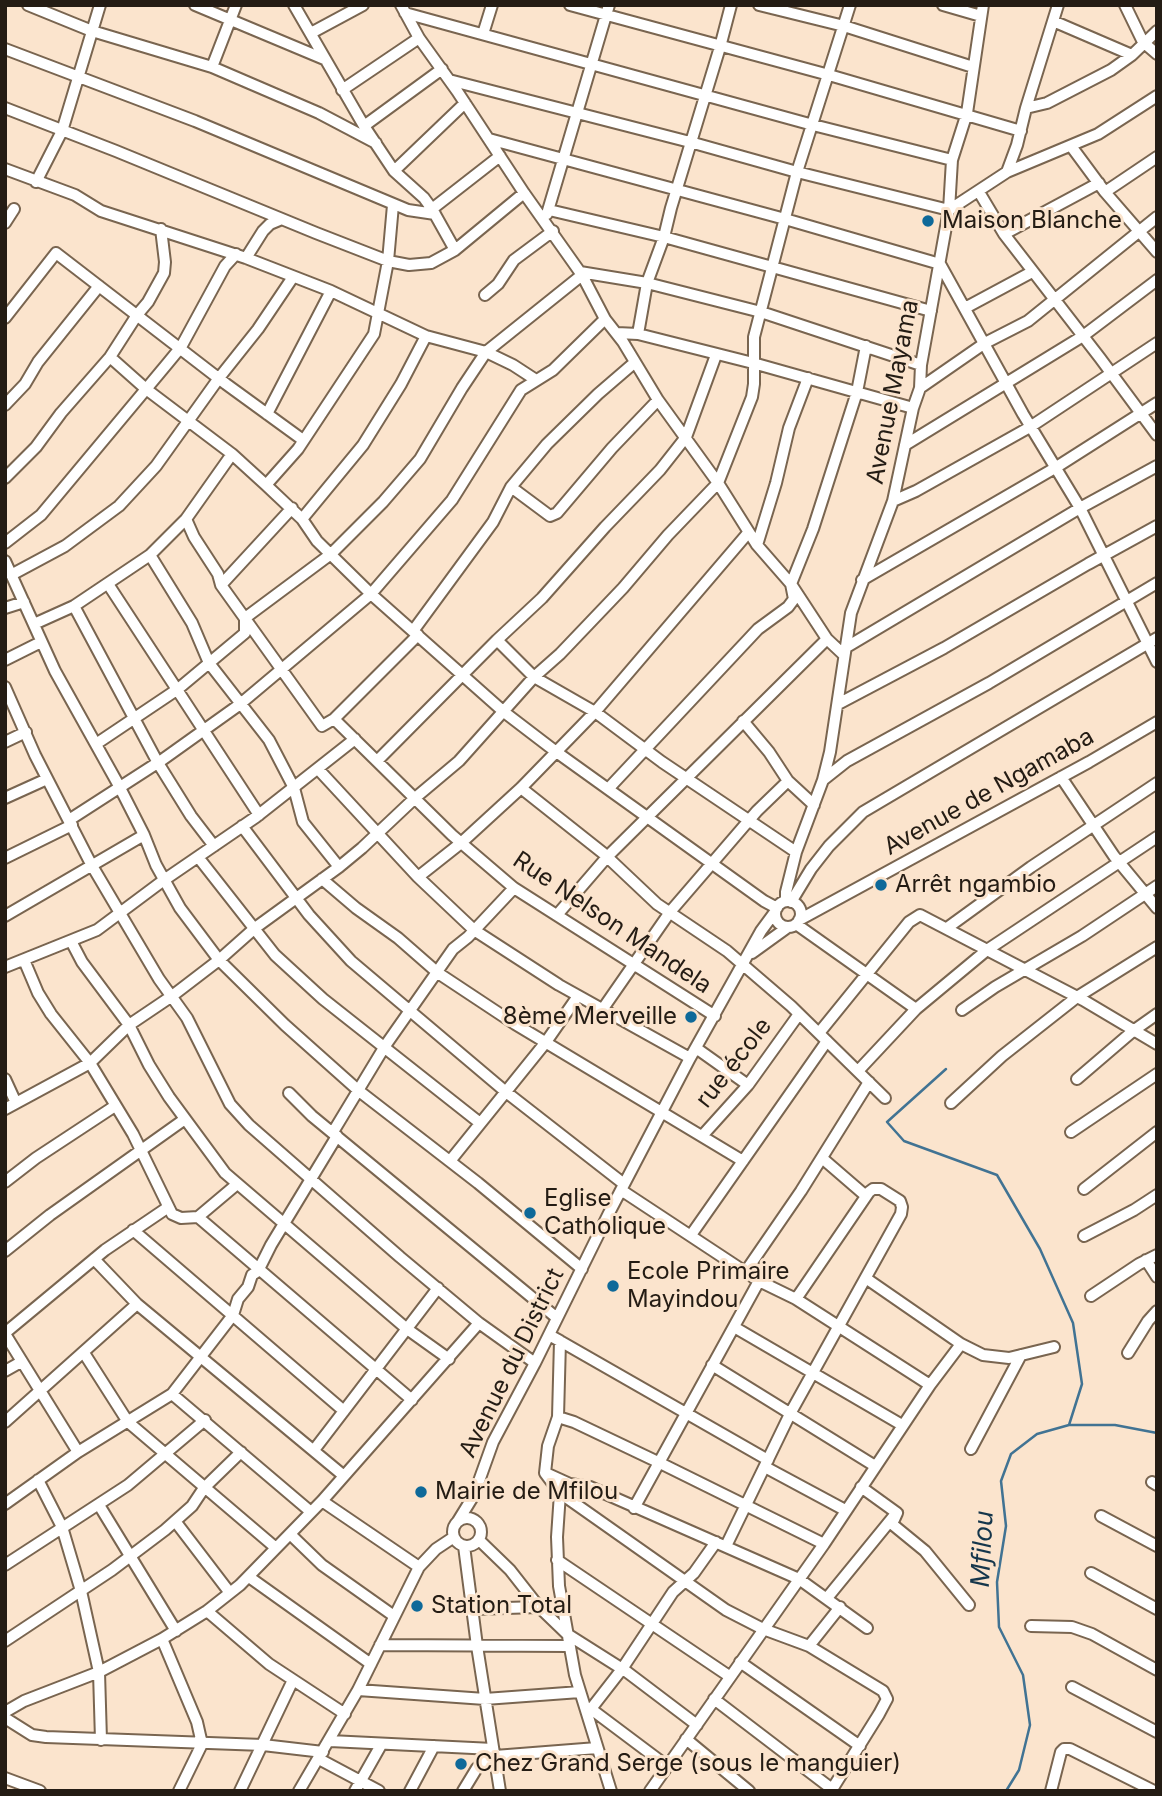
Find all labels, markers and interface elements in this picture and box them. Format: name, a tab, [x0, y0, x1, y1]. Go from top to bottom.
place label: Maison Blanche	[942, 207, 1122, 235]
marker: Maison Blanche	[920, 213, 936, 229]
street label: Avenue Mayama	[861, 297, 925, 487]
street label: Avenue de Ngamaba	[879, 722, 1099, 862]
street label: Rue Nelson Mandela	[507, 846, 717, 1000]
place label: Arrêt ngambio	[895, 871, 1056, 899]
marker: Arrêt ngambio	[873, 877, 889, 893]
place label: 8ème Merveille	[503, 1003, 677, 1031]
marker: 8ème Merveille	[683, 1009, 699, 1025]
street label: rue école	[690, 1012, 778, 1114]
place label: Eglise Catholique	[544, 1185, 666, 1241]
marker: Eglise Catholique	[522, 1205, 538, 1221]
place label: Ecole Primaire Mayindou	[627, 1258, 790, 1314]
street label: Avenue du District	[454, 1264, 570, 1462]
marker: Ecole Primaire Mayindou	[605, 1278, 621, 1294]
place label: Mairie de Mfilou	[435, 1478, 618, 1506]
marker: Mairie de Mfilou	[413, 1484, 429, 1500]
water label: Mfilou	[965, 1510, 1001, 1588]
place label: Station Total	[431, 1592, 572, 1620]
marker: Station Total	[409, 1598, 425, 1614]
place label: Chez Grand Serge (sous le manguier)	[475, 1750, 901, 1778]
marker: Chez Grand Serge (sous le manguier)	[453, 1756, 469, 1772]

